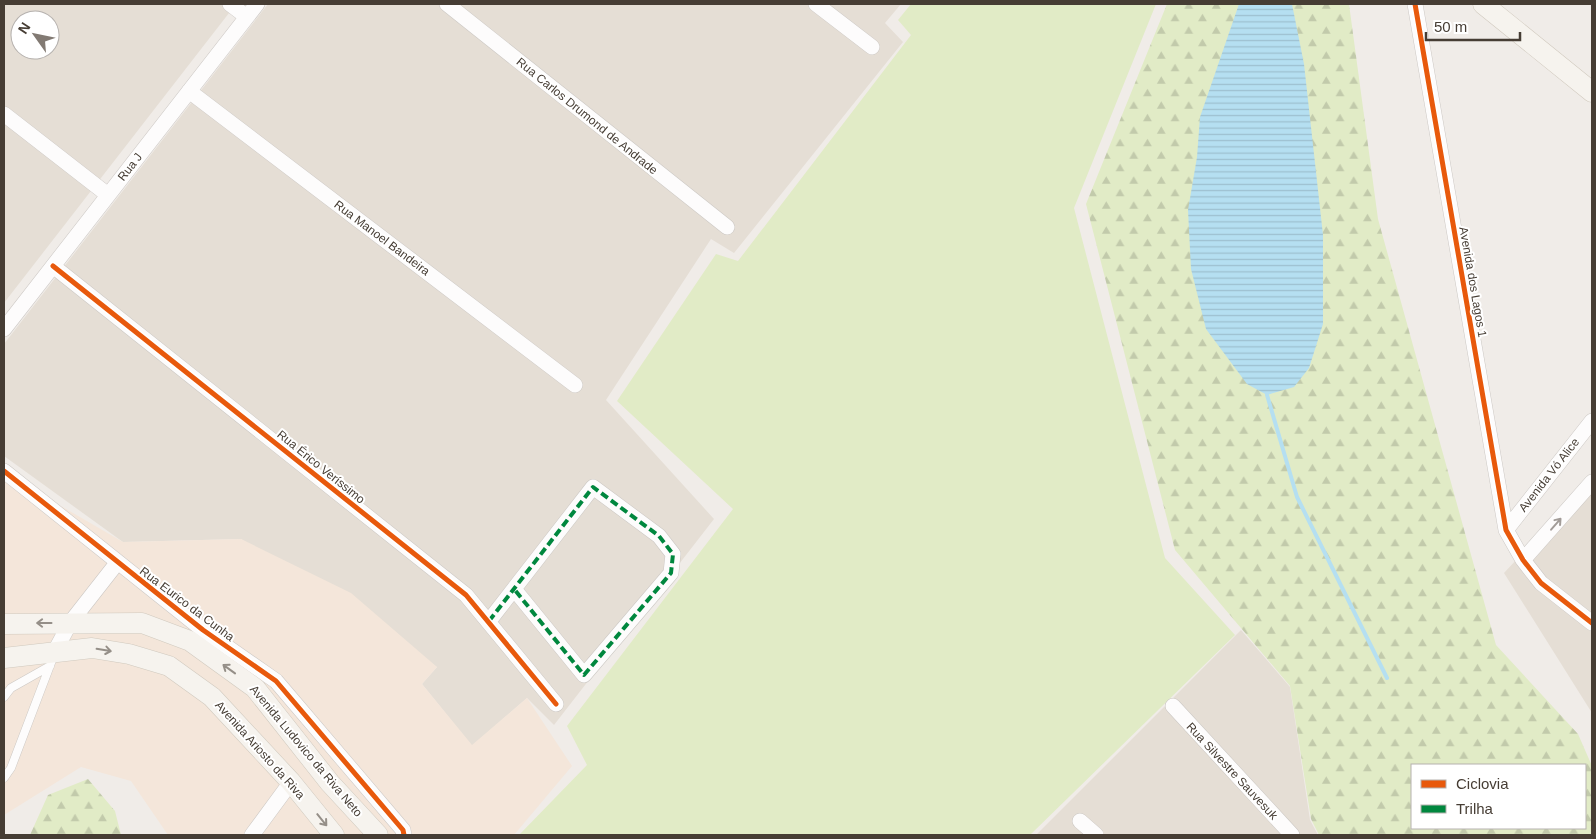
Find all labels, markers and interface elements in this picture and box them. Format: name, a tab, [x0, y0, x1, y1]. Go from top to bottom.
north arrow	[10, 10, 60, 60]
scale bar	[1426, 10, 1520, 42]
text: 50 m	[1434, 18, 1467, 35]
text: N	[15, 19, 34, 37]
street label: Rua Carlos Drumond de Andrade	[514, 55, 661, 177]
street label: Rua J	[115, 150, 145, 184]
street label: Rua Manoel Bandeira	[331, 197, 433, 279]
street label: Avenida dos Lagos 1	[1456, 226, 1490, 339]
street label: Rua Érico Veríssimo	[274, 427, 369, 507]
street label: Avenida Vó Alice	[1516, 435, 1582, 515]
one-way arrow	[1550, 517, 1561, 530]
street label: Rua Eurico da Cunha	[137, 564, 237, 644]
one-way arrow	[36, 618, 52, 628]
one-way arrow	[96, 645, 112, 655]
one-way arrow	[222, 664, 236, 674]
street label: Avenida Ludovico da Riva Neto	[247, 682, 365, 820]
street label: Avenida Ariosto da Riva	[212, 698, 308, 802]
street label: Rua Silvestre Sauvesuk	[1183, 720, 1281, 823]
legend	[1411, 764, 1586, 829]
text: Ciclovia	[1456, 775, 1509, 792]
text: Trilha	[1456, 800, 1494, 817]
one-way arrow	[316, 813, 327, 826]

